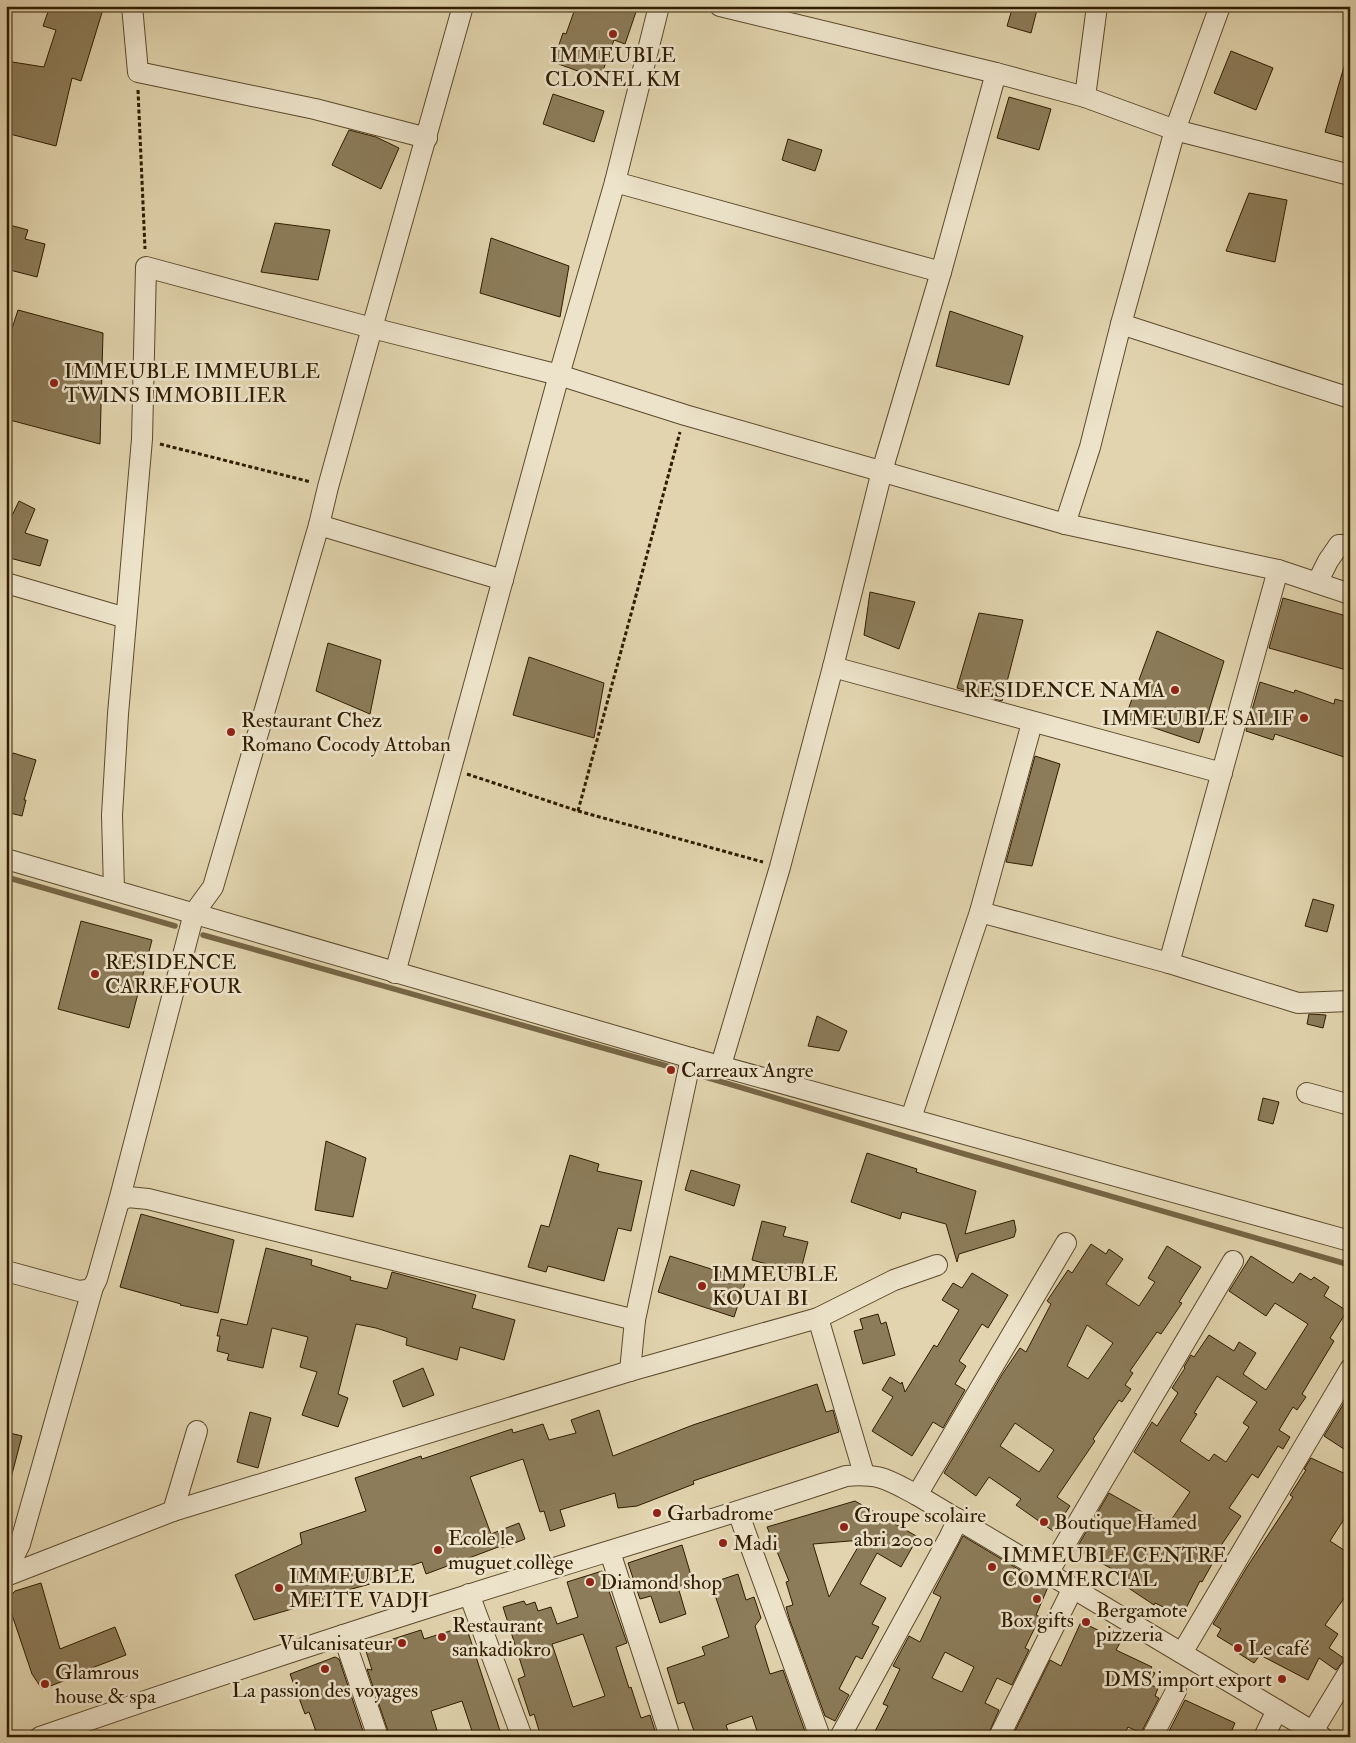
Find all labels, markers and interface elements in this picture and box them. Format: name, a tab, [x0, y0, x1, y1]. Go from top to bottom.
marker: IMMEUBLE CLONEL KM	[607, 28, 619, 40]
place label: IMMEUBLE CLONEL KM	[545, 42, 681, 93]
place label: IMMEUBLE IMMEUBLE TWINS IMMOBILIER	[64, 358, 320, 409]
marker: IMMEUBLE IMMEUBLE TWINS IMMOBILIER	[48, 377, 60, 389]
place label: RESIDENCE NAMA	[964, 677, 1165, 704]
marker: RESIDENCE NAMA	[1169, 684, 1181, 696]
place label: IMMEUBLE SALIF	[1102, 705, 1294, 732]
place label: Restaurant Chez Romano Cocody Attoban	[241, 707, 451, 758]
marker: IMMEUBLE SALIF	[1298, 712, 1310, 724]
marker: Restaurant Chez Romano Cocody Attoban	[225, 726, 237, 738]
place label: RESIDENCE CARREFOUR	[105, 949, 243, 1000]
marker: RESIDENCE CARREFOUR	[89, 968, 101, 980]
place label: Carreaux Angre	[681, 1057, 814, 1084]
marker: Carreaux Angre	[665, 1064, 677, 1076]
place label: IMMEUBLE KOUAI BI	[712, 1261, 838, 1312]
marker: IMMEUBLE KOUAI BI	[696, 1280, 708, 1292]
place label: Garbadrome	[667, 1500, 773, 1527]
place label: Groupe scolaire abri 2000	[854, 1502, 986, 1553]
marker: Garbadrome	[651, 1507, 663, 1519]
place label: Boutique Hamed	[1054, 1509, 1198, 1536]
marker: Boutique Hamed	[1038, 1516, 1050, 1528]
marker: Groupe scolaire abri 2000	[838, 1521, 850, 1533]
place label: Ecole le muguet collège	[448, 1525, 574, 1576]
place label: Madi	[733, 1530, 778, 1557]
marker: Madi	[717, 1537, 729, 1549]
place label: IMMEUBLE CENTRE COMMERCIAL	[1002, 1542, 1227, 1593]
marker: Ecole le muguet collège	[432, 1544, 444, 1556]
marker: IMMEUBLE CENTRE COMMERCIAL	[986, 1561, 998, 1573]
place label: IMMEUBLE MEITE VADJI	[289, 1563, 429, 1614]
place label: Diamond shop	[600, 1569, 722, 1596]
marker: Diamond shop	[584, 1576, 596, 1588]
marker: IMMEUBLE MEITE VADJI	[273, 1582, 285, 1594]
marker: Box gifts	[1031, 1593, 1043, 1605]
place label: Bergamote pizzeria	[1095, 1597, 1187, 1648]
place label: Box gifts	[1000, 1607, 1074, 1634]
place label: Restaurant sankadiokro	[452, 1612, 551, 1663]
marker: Bergamote pizzeria	[1080, 1616, 1092, 1628]
place label: Vulcanisateur	[279, 1630, 392, 1657]
marker: Restaurant sankadiokro	[436, 1631, 448, 1643]
place label: Le café	[1248, 1635, 1309, 1662]
marker: Vulcanisateur	[396, 1637, 408, 1649]
marker: Le café	[1232, 1642, 1244, 1654]
place label: Glamrous house & spa	[55, 1659, 156, 1710]
marker: La passion des voyages	[319, 1663, 331, 1675]
place label: DMS import export	[1104, 1666, 1272, 1693]
marker: DMS import export	[1276, 1673, 1288, 1685]
place label: La passion des voyages	[232, 1677, 418, 1704]
marker: Glamrous house & spa	[39, 1678, 51, 1690]

